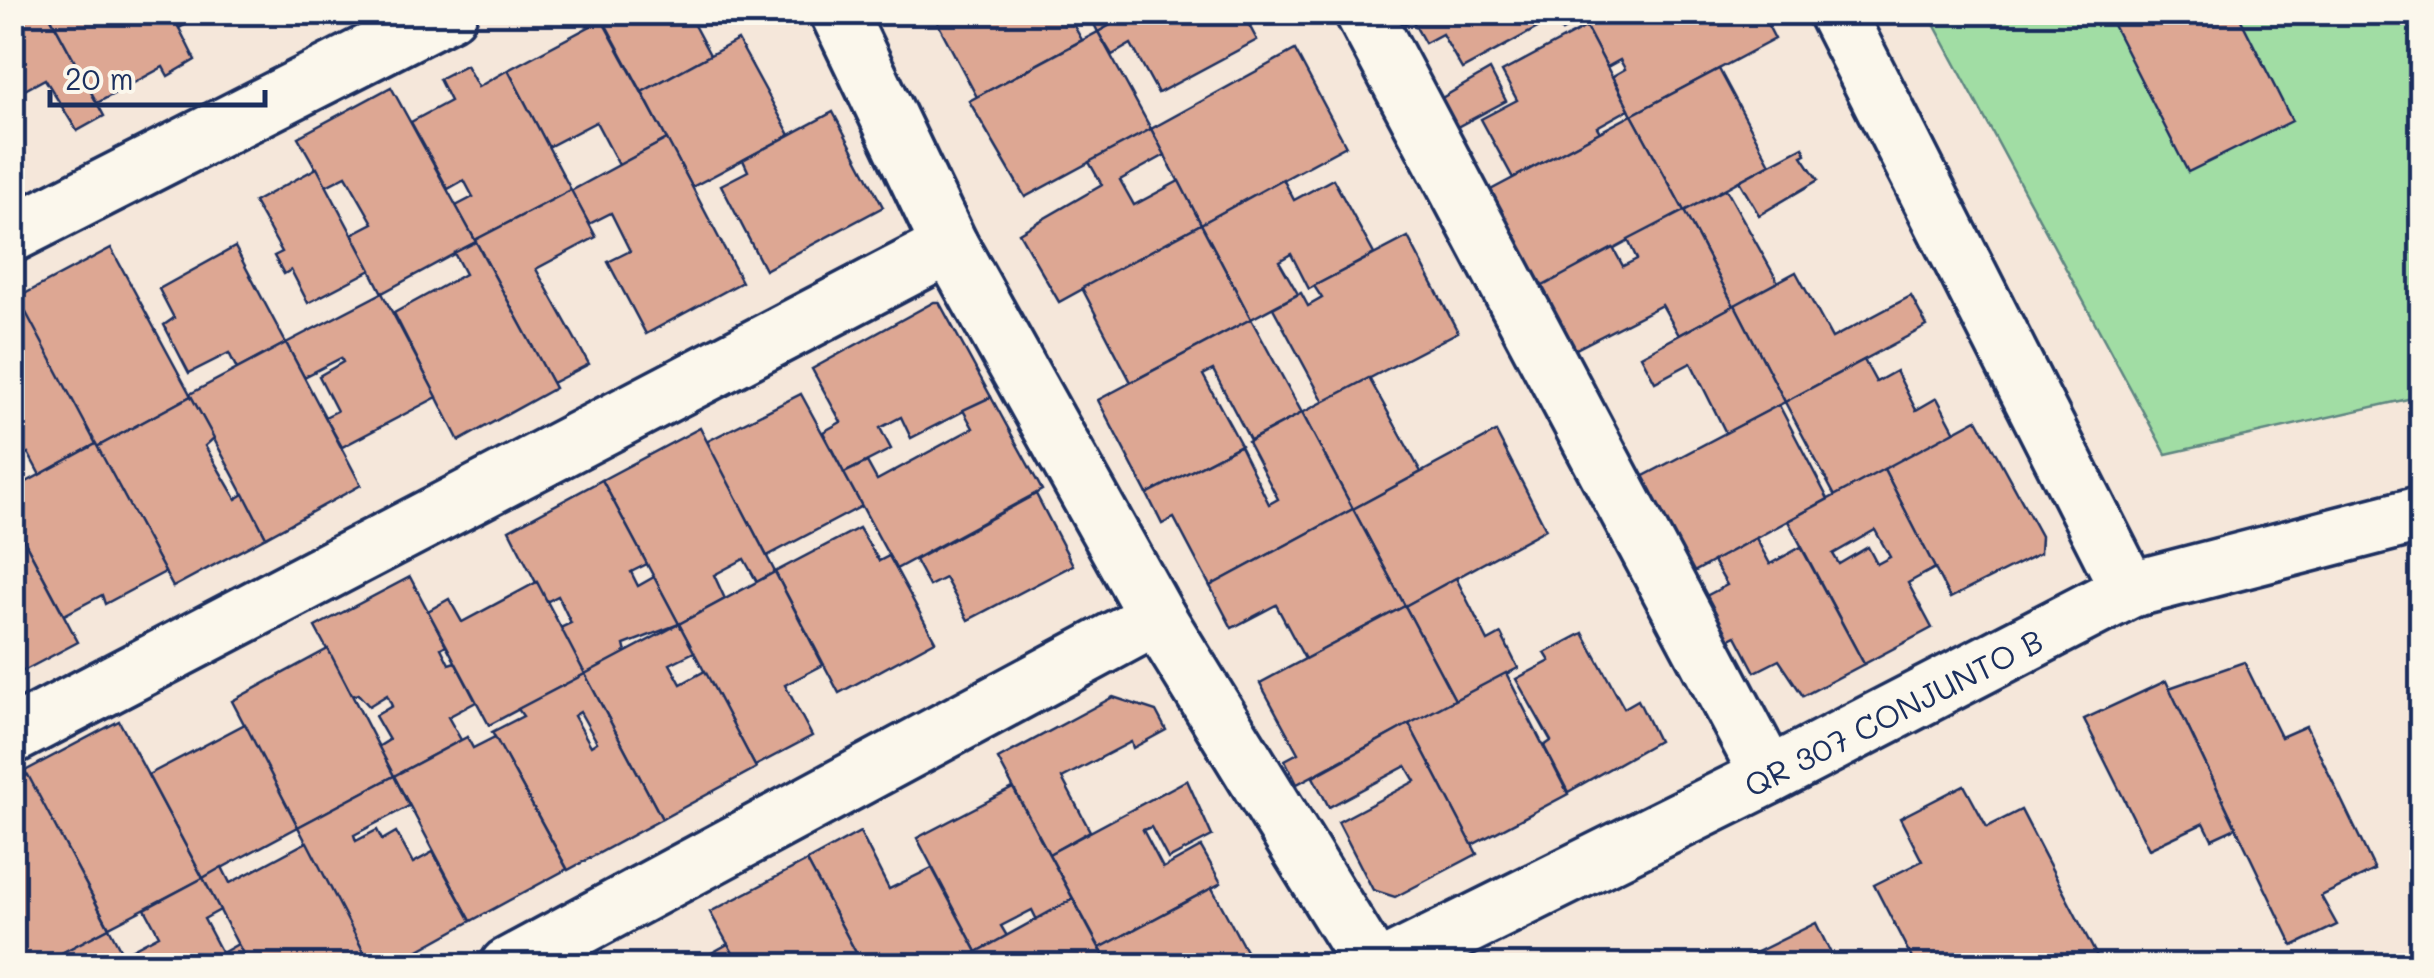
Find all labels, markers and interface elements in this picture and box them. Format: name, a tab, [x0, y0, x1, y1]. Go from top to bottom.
scale bar	[50, 45, 265, 107]
text: 20 m	[65, 58, 134, 98]
street label: QR 307 CONJUNTO B	[1736, 618, 2050, 806]

